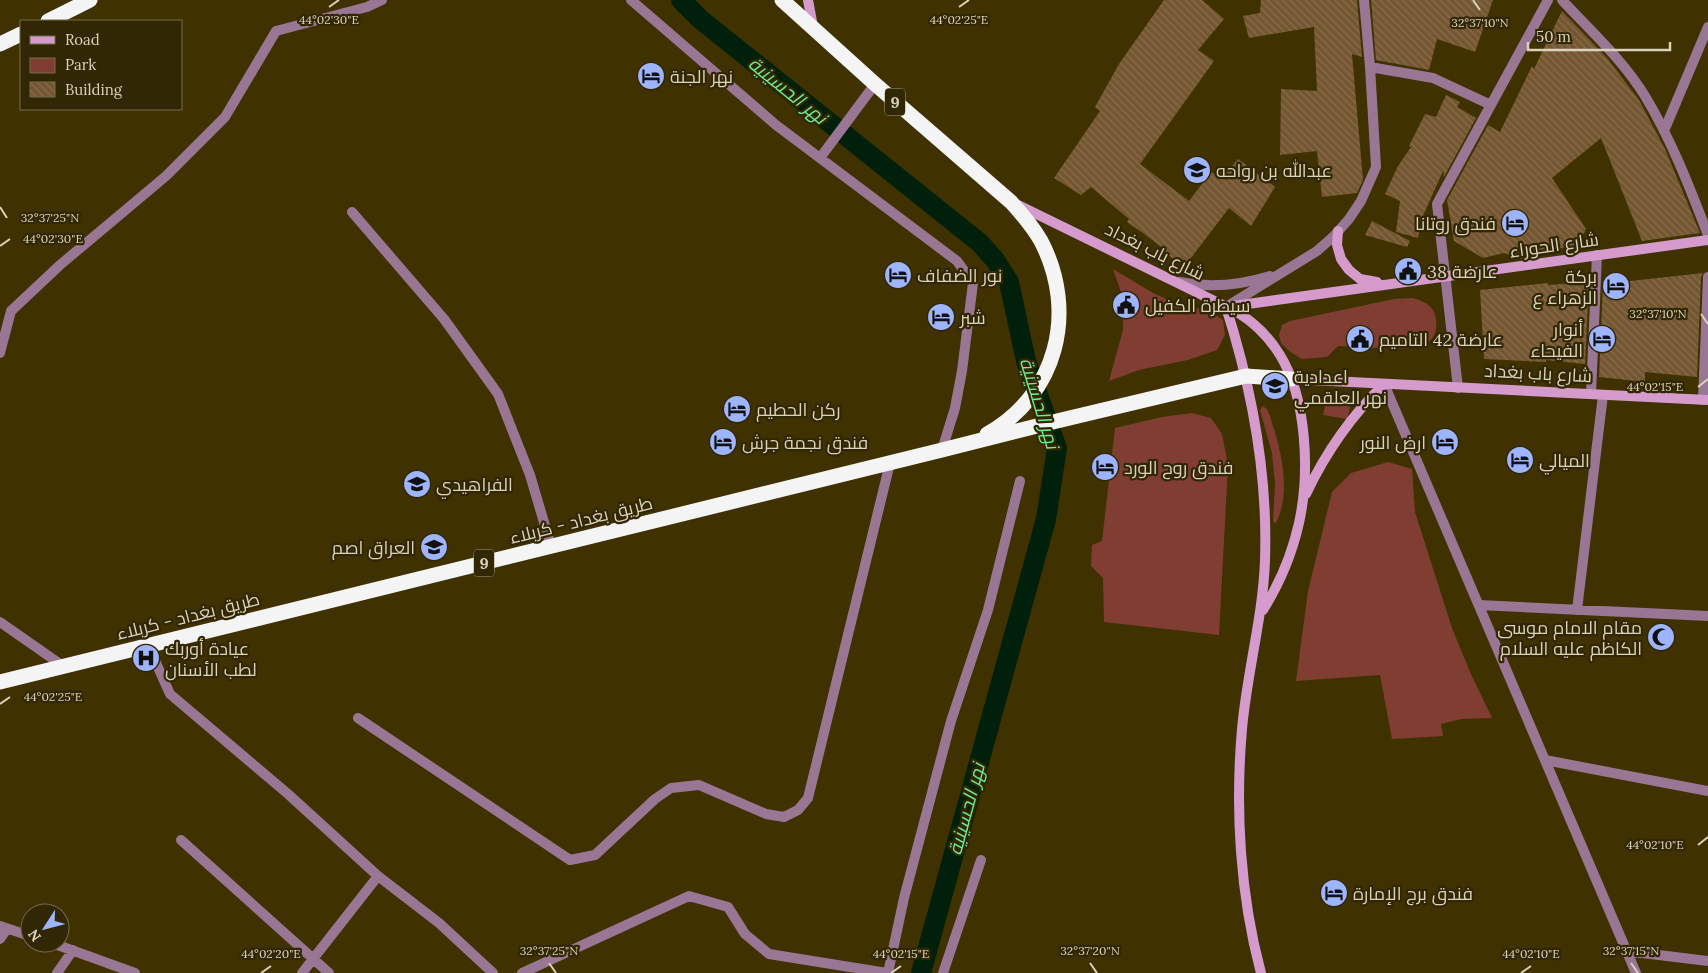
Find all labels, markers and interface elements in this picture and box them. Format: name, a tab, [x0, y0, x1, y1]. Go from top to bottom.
text: 44°02'30"E	[299, 12, 359, 27]
text: 44°02'25"E	[930, 12, 988, 27]
text: 32°37'10"N	[1451, 15, 1509, 30]
legend	[20, 20, 182, 110]
scale bar	[1528, 20, 1670, 52]
text: 50 m	[1536, 27, 1571, 46]
text: Road	[65, 30, 100, 49]
water label: نهر الحسينية	[744, 51, 834, 130]
text: Park	[65, 55, 96, 74]
hotel icon: نهر الجنة	[636, 61, 666, 91]
place label: نهر الجنة	[670, 65, 733, 88]
text: Building	[65, 80, 123, 99]
road number: 9	[885, 88, 905, 115]
school or university icon: عبدالله بن رواحه	[1182, 155, 1212, 185]
place label: عبدالله بن رواحه	[1216, 159, 1332, 182]
hotel icon: فندق روتانا	[1500, 208, 1530, 238]
text: 32°37'25"N	[21, 210, 79, 225]
place label: فندق روتانا	[1415, 212, 1496, 236]
street label: شارع باب بغداد	[1101, 217, 1209, 286]
street label: شارع الحوراء	[1508, 227, 1600, 264]
text: 44°02'30"E	[23, 231, 83, 246]
public building icon: عارضة 38	[1393, 256, 1423, 286]
hotel icon: نور الضفاف	[883, 260, 913, 290]
place label: عارضة 38	[1427, 260, 1498, 283]
place label: نور الضفاف	[917, 264, 1002, 287]
place label: بركة الزهراء ع	[1533, 265, 1597, 310]
hotel icon: بركة الزهراء ع	[1601, 271, 1631, 301]
public building icon: سيطرة الكفيل	[1111, 290, 1141, 320]
place label: سيطرة الكفيل	[1145, 294, 1250, 317]
hotel icon: شبر	[926, 302, 956, 332]
place label: شبر	[959, 306, 986, 329]
text: 32°37'10"N	[1629, 306, 1687, 321]
place label: أنوار الفيحاء	[1530, 318, 1583, 362]
public building icon: عارضة 42 التاميم	[1345, 324, 1375, 354]
hotel icon: أنوار الفيحاء	[1587, 324, 1617, 354]
place label: عارضة 42 التاميم	[1379, 328, 1503, 352]
water label: نهر الحسينية	[1015, 354, 1066, 453]
street label: شارع باب بغداد	[1483, 359, 1593, 388]
place label: اعدادية نهر العلقمي	[1294, 365, 1387, 412]
school or university icon: اعدادية نهر العلقمي	[1260, 371, 1290, 401]
text: 44°02'15"E	[1627, 379, 1683, 394]
hotel icon: ركن الحطيم	[722, 394, 752, 424]
place label: ركن الحطيم	[756, 398, 841, 422]
hotel icon: فندق نجمة جرش	[708, 427, 738, 457]
hotel icon: ارض النور	[1430, 427, 1460, 457]
place label: فندق نجمة جرش	[742, 431, 868, 455]
place label: ارض النور	[1359, 431, 1426, 454]
hotel icon: الميالي	[1505, 445, 1535, 475]
place label: الميالي	[1539, 449, 1590, 475]
hotel icon: فندق روح الورد	[1090, 452, 1120, 482]
place label: فندق روح الورد	[1124, 456, 1233, 480]
school or university icon: الفراهيدي	[402, 469, 432, 499]
place label: الفراهيدي	[436, 473, 513, 499]
street label: طريق بغداد - كربلاء	[507, 491, 655, 550]
school or university icon: العراق اصم	[419, 532, 449, 562]
place label: العراق اصم	[332, 536, 415, 560]
road number: 9	[474, 550, 494, 576]
street label: طريق بغداد - كربلاء	[114, 587, 262, 646]
place label: مقام الامام موسى الكاظم عليه السلام	[1497, 616, 1642, 661]
mosque icon: مقام الامام موسى الكاظم عليه السلام	[1646, 622, 1676, 652]
place label: عيادة أوربك لطب الأسنان	[165, 637, 257, 681]
hospital icon: عيادة أوربك لطب الأسنان	[131, 643, 161, 673]
text: 44°02'25"E	[24, 689, 82, 704]
water label: نهر الحسينية	[942, 759, 990, 858]
text: 44°02'10"E	[1626, 837, 1684, 852]
hotel icon: فندق برج الإمارة	[1319, 878, 1349, 908]
place label: فندق برج الإمارة	[1353, 882, 1473, 906]
north arrow	[20, 903, 70, 953]
text: N	[24, 926, 45, 945]
text: 32°37'25"N	[520, 943, 578, 958]
text: 32°37'20"N	[1060, 943, 1120, 958]
text: 32°37'15"N	[1603, 943, 1659, 958]
text: 44°02'20"E	[241, 946, 301, 961]
text: 44°02'15"E	[873, 946, 929, 961]
text: 44°02'10"E	[1502, 946, 1560, 961]

